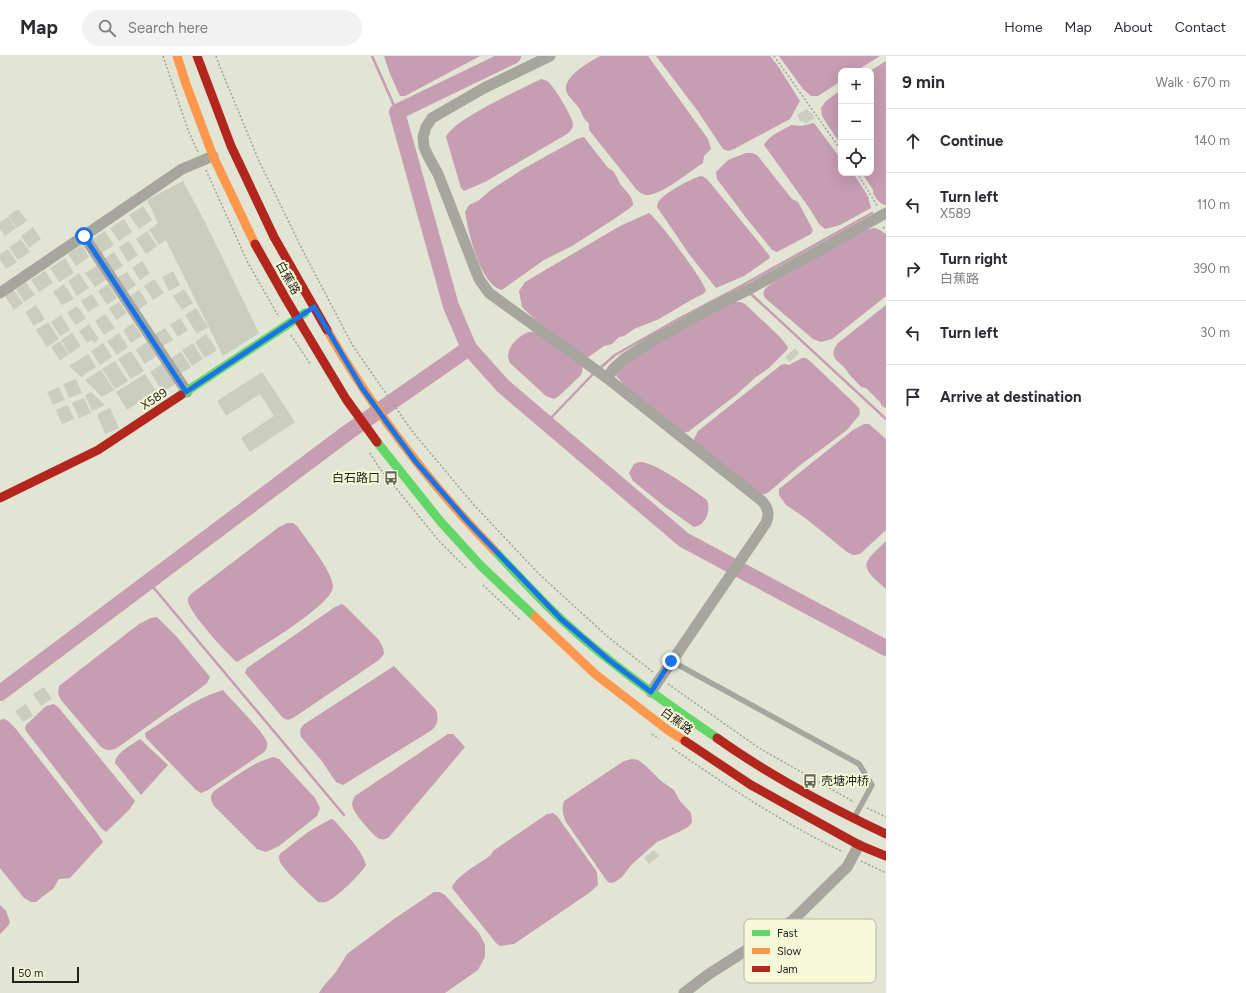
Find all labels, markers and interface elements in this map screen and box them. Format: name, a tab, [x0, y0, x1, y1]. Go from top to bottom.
search box	[82, 10, 362, 46]
text: Map	[20, 16, 58, 39]
icon: search	[96, 17, 118, 39]
text: Search here	[128, 19, 208, 37]
text: Home	[1004, 19, 1043, 36]
text: Map	[1065, 19, 1092, 36]
text: About	[1114, 19, 1153, 36]
text: Contact	[1175, 19, 1226, 36]
map controls	[838, 68, 874, 176]
button: +	[838, 68, 874, 104]
text: 9 min	[902, 72, 945, 92]
text: Walk · 670 m	[1156, 75, 1230, 90]
button: −	[838, 104, 874, 140]
icon: ahead	[902, 130, 924, 152]
text: Continue	[940, 132, 1003, 150]
text: 140 m	[1194, 133, 1230, 148]
button: locate	[838, 140, 874, 176]
text: Turn left	[940, 188, 998, 206]
icon: left	[902, 194, 924, 216]
text: 110 m	[1197, 197, 1230, 212]
text: X589	[940, 206, 971, 221]
route start	[75, 227, 93, 245]
text: Turn right	[940, 250, 1008, 268]
icon: right	[902, 258, 924, 280]
street label: 白蕉路	[273, 259, 303, 297]
text: 390 m	[1193, 261, 1230, 276]
text: 白蕉路	[940, 271, 979, 286]
icon: left	[902, 322, 924, 344]
text: Turn left	[940, 324, 998, 342]
text: 30 m	[1200, 325, 1230, 340]
street label: X589	[138, 385, 170, 413]
icon: arrive	[902, 386, 924, 408]
text: Arrive at destination	[940, 388, 1081, 406]
bus stop icon: 白石路口	[383, 470, 399, 486]
place label: 白石路口	[332, 471, 380, 485]
route end	[662, 652, 680, 670]
street label: 白蕉路	[658, 705, 696, 737]
bus stop icon: 壳塘冲桥	[802, 773, 818, 789]
place label: 壳塘冲桥	[821, 774, 869, 788]
legend	[744, 919, 876, 983]
text: Fast	[777, 927, 798, 940]
text: Slow	[777, 945, 801, 958]
text: Jam	[777, 963, 798, 976]
scale bar	[12, 965, 79, 984]
text: 50 m	[18, 967, 43, 980]

